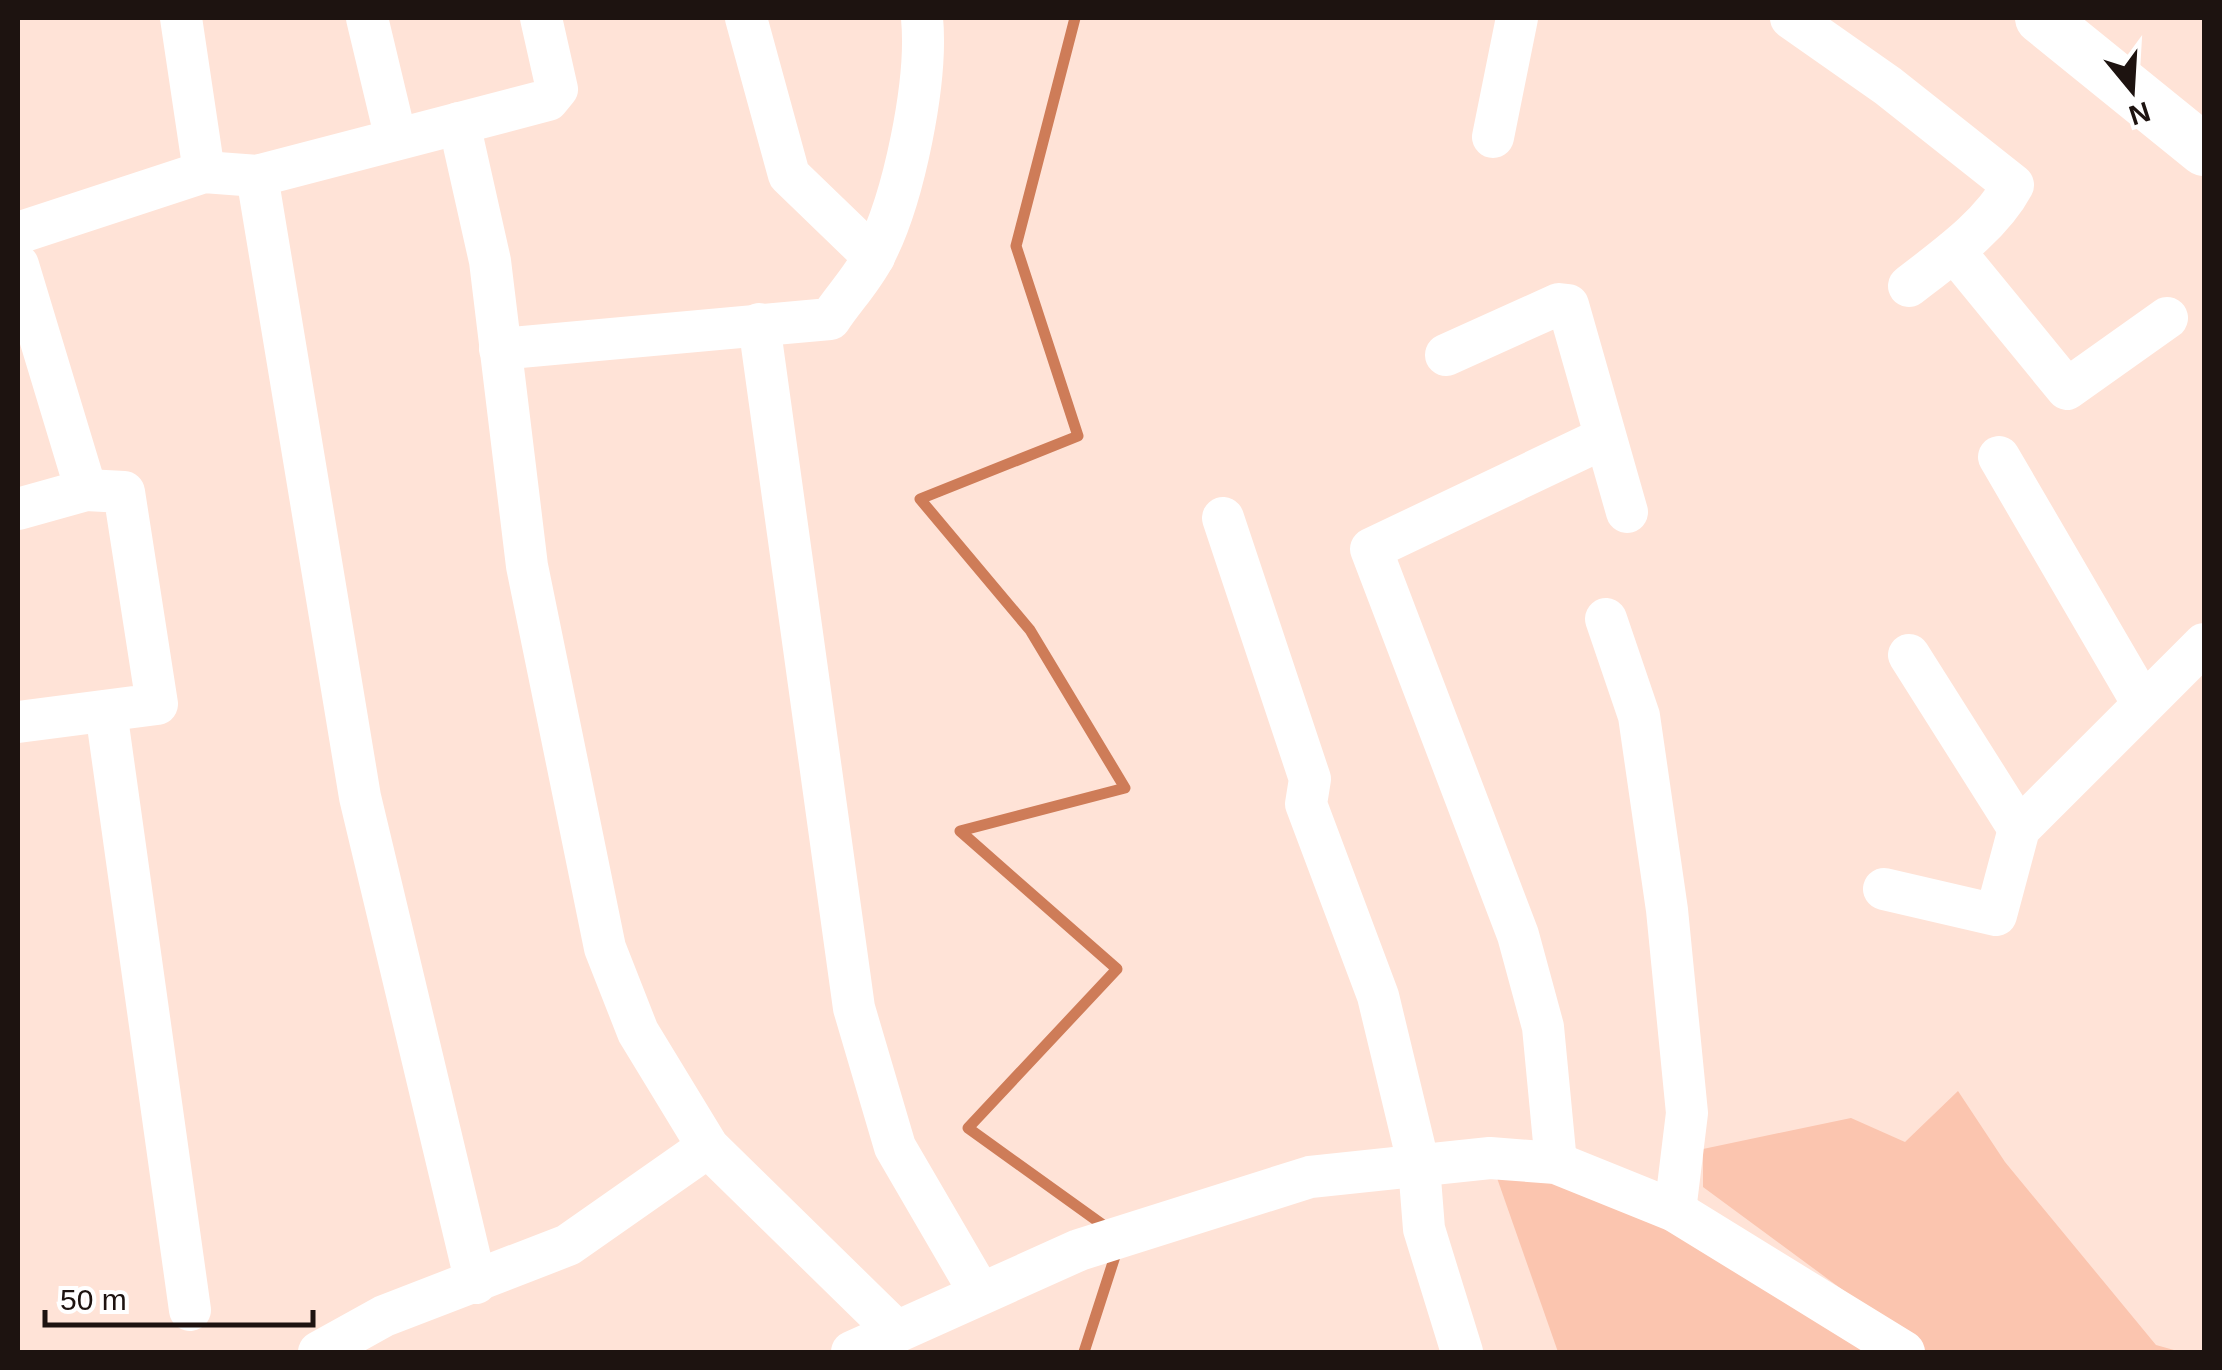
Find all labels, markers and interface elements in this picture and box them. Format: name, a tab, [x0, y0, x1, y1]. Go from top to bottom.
north arrow	[2082, 40, 2182, 140]
text: N	[2125, 95, 2154, 131]
scale bar	[45, 1265, 312, 1327]
text: 50 m	[60, 1283, 127, 1316]

